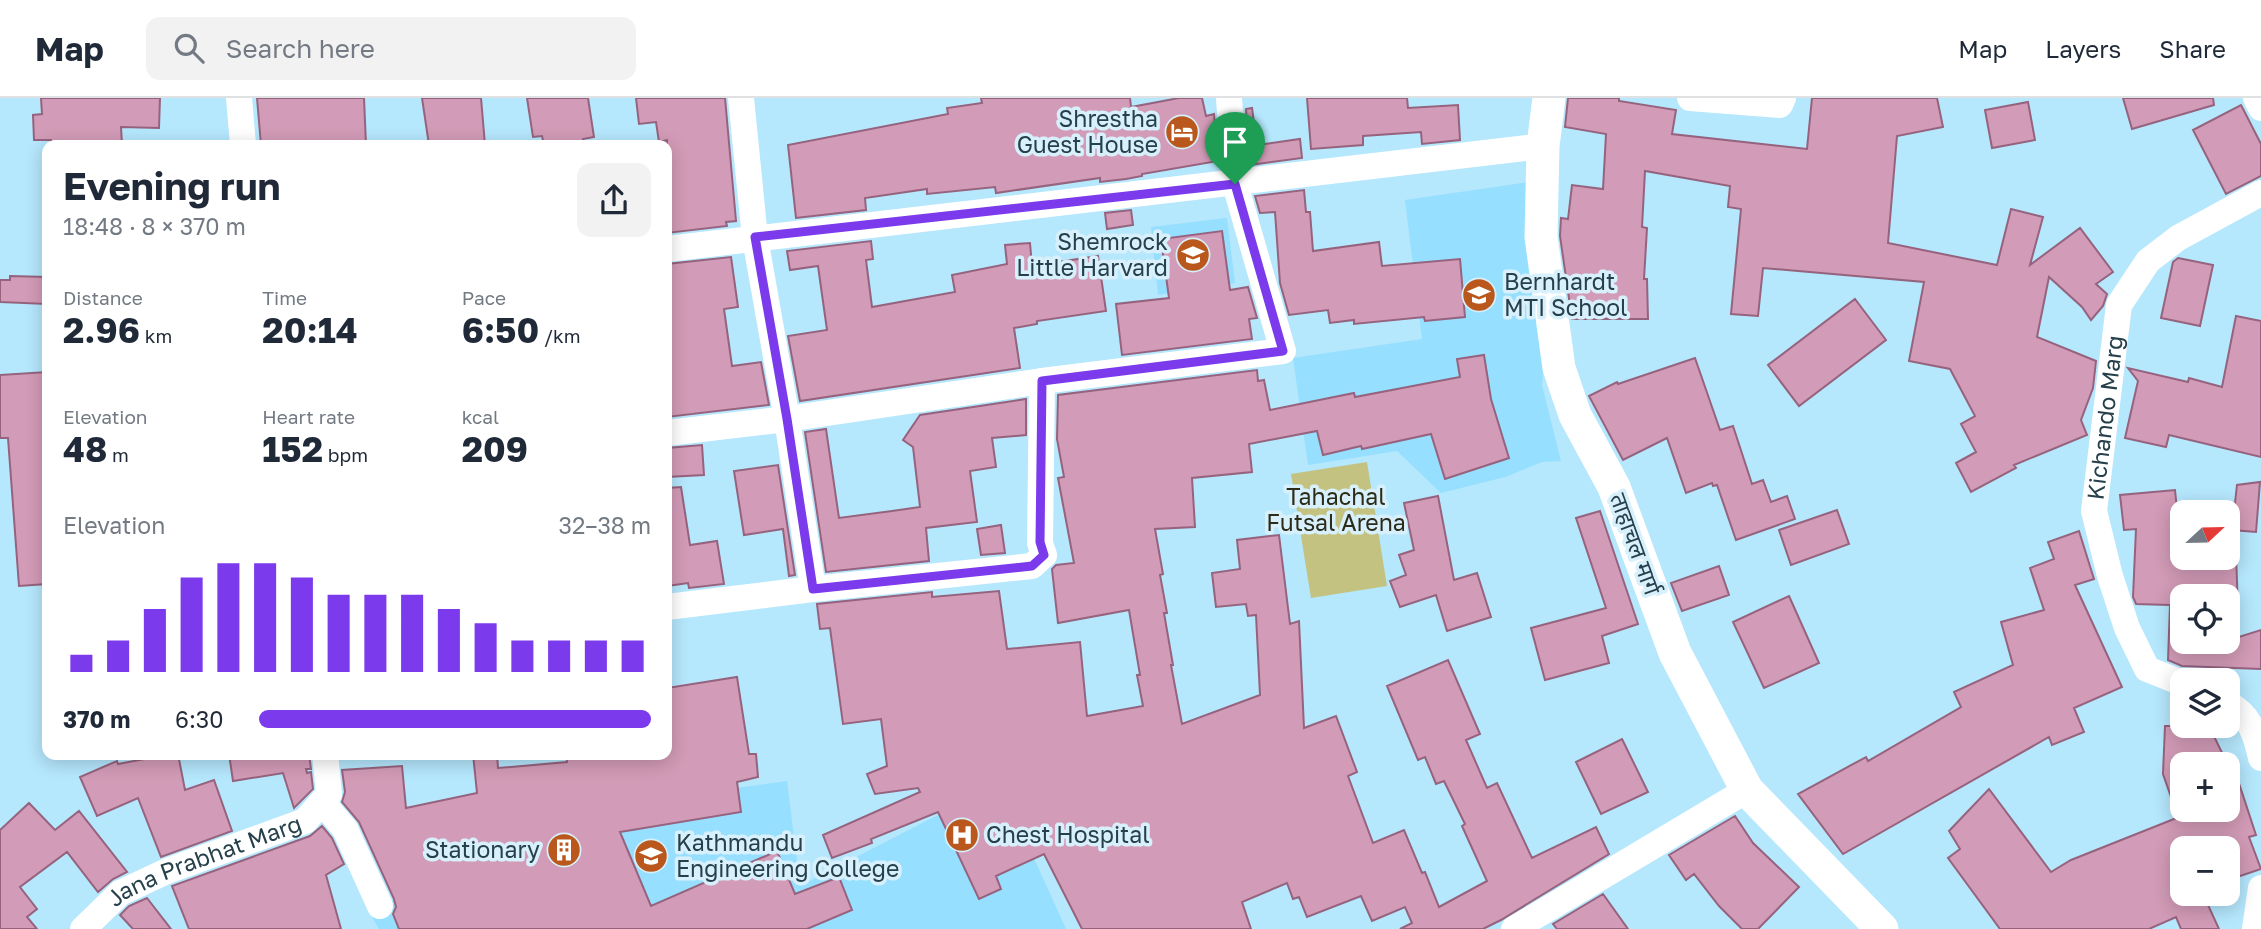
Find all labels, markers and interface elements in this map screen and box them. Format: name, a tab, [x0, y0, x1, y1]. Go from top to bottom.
search box	[146, 17, 636, 80]
text: Map	[35, 29, 104, 68]
icon: search	[170, 29, 208, 67]
text: Search here	[226, 33, 375, 64]
text: Map	[1958, 34, 2007, 63]
text: Layers	[2045, 34, 2121, 63]
text: Share	[2159, 34, 2226, 63]
place label: Shrestha Guest House	[1017, 104, 1158, 158]
pin	[1205, 112, 1265, 184]
hotel icon: Shrestha Guest House	[1163, 113, 1201, 151]
icon: arrive	[1216, 123, 1254, 161]
text: Evening run	[63, 163, 281, 208]
button: share	[577, 163, 651, 237]
text: 18:48 · 8 × 370 m	[63, 212, 246, 240]
place label: Shemrock Little Harvard	[1016, 227, 1168, 281]
school or university icon: Shemrock Little Harvard	[1174, 236, 1212, 274]
place label: Bernhardt MTI School	[1504, 267, 1627, 321]
school or university icon: Bernhardt MTI School	[1460, 276, 1498, 314]
text: Distance	[63, 286, 143, 309]
text: Time	[262, 286, 307, 309]
text: Pace	[462, 286, 506, 309]
text: 2.96	[63, 309, 140, 351]
text: 20:14	[262, 309, 358, 351]
text: 6:50	[462, 309, 539, 351]
text: km	[140, 324, 172, 347]
text: /km	[539, 324, 581, 347]
street label: Kichando Marg	[2080, 334, 2128, 501]
text: Elevation	[63, 405, 148, 428]
text: Heart rate	[262, 405, 355, 428]
text: kcal	[462, 405, 499, 428]
text: 48	[63, 428, 107, 470]
text: 152	[262, 428, 323, 470]
text: 209	[462, 428, 528, 470]
text: m	[107, 443, 129, 466]
text: bpm	[323, 443, 368, 466]
park label: Tahachal Futsal Arena	[1266, 482, 1406, 536]
street label: ताहाचल मार्ग	[1605, 489, 1668, 599]
north arrow	[2170, 500, 2240, 570]
map controls	[2170, 500, 2240, 906]
text: Elevation	[63, 511, 165, 539]
text: 32–38 m	[558, 511, 651, 539]
button: locate	[2170, 584, 2240, 654]
button: layers	[2170, 668, 2240, 738]
text: 370 m	[63, 705, 130, 733]
text: 6:30	[175, 705, 224, 733]
button: +	[2170, 752, 2240, 822]
street label: Jana Prabhat Marg	[100, 808, 305, 912]
hospital icon: Chest Hospital	[943, 816, 981, 854]
place label: Chest Hospital	[986, 820, 1150, 848]
place label: Kathmandu Engineering College	[676, 828, 899, 882]
building icon: Stationary	[545, 831, 583, 869]
place label: Stationary	[425, 835, 540, 863]
button: −	[2170, 836, 2240, 906]
school or university icon: Kathmandu Engineering College	[632, 837, 670, 875]

